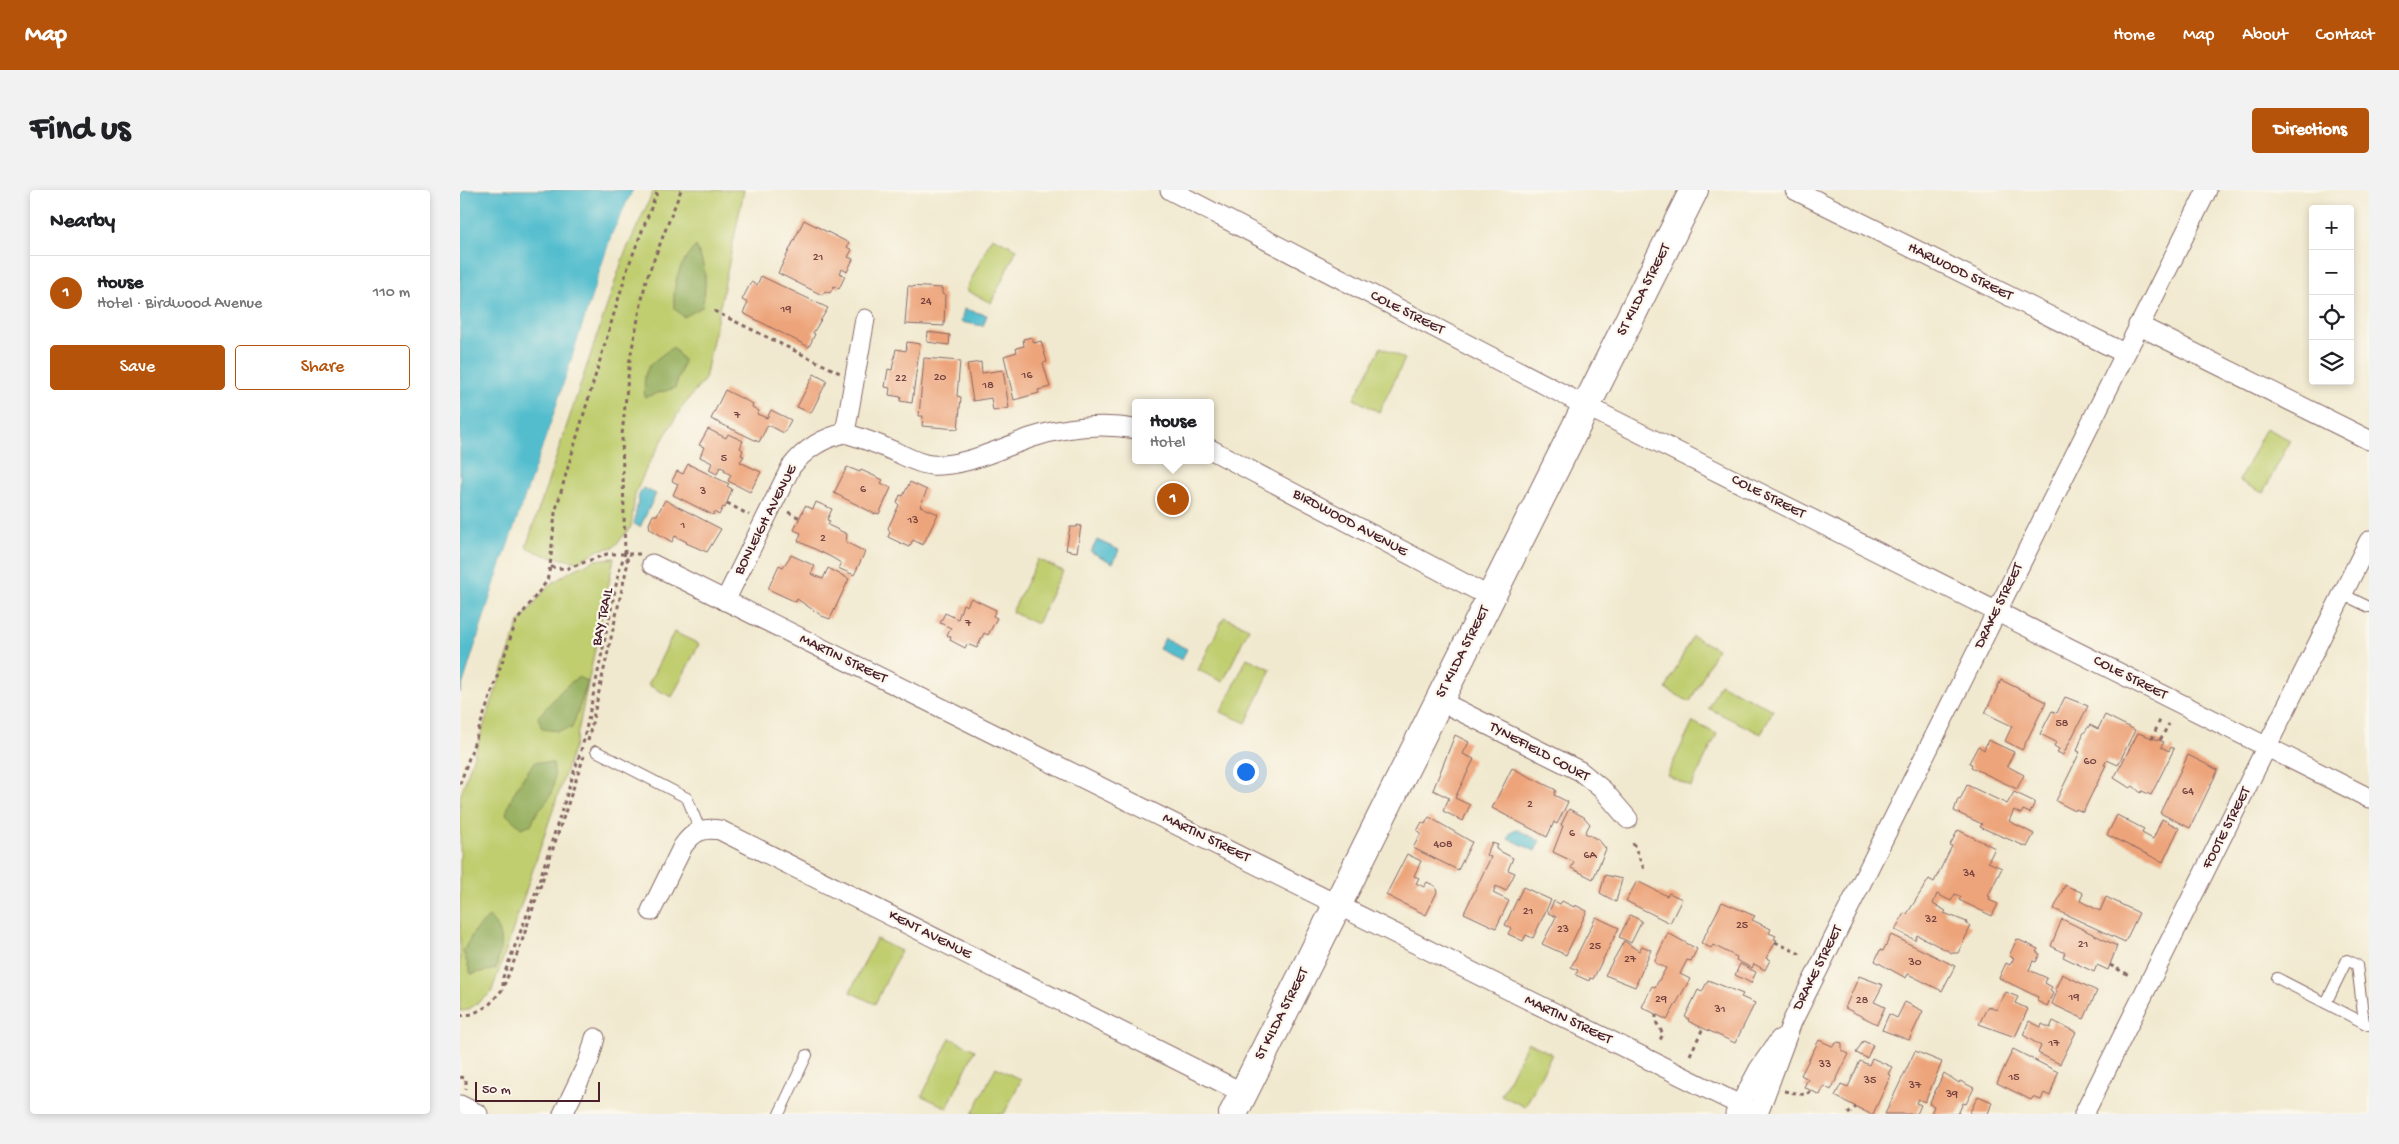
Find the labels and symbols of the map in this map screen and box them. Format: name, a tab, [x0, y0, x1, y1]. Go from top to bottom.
street label: HARWOOD STREET	[1905, 239, 2016, 306]
street label: ST KILDA STREET	[1613, 240, 1675, 339]
house number: 21	[813, 251, 824, 265]
street label: COLE STREET	[1367, 287, 1448, 340]
house number: 24	[920, 295, 932, 309]
house number: 19	[780, 303, 791, 317]
house number: 16	[1021, 369, 1033, 383]
house number: 20	[934, 371, 947, 385]
house number: 22	[895, 372, 907, 386]
house number: 18	[981, 379, 994, 393]
house number: 7	[733, 409, 741, 423]
house number: 5	[721, 452, 727, 466]
street label: BONLEIGH AVENUE	[730, 461, 802, 579]
street label: COLE STREET	[1728, 471, 1809, 524]
pin: 1	[1157, 480, 1189, 518]
house number: 6	[860, 483, 867, 497]
house number: 3	[699, 485, 706, 499]
street label: BIRDWOOD AVENUE	[1289, 485, 1411, 561]
house number: 13	[906, 514, 919, 528]
house number: 1	[680, 519, 686, 533]
house number: 2	[820, 532, 826, 546]
street label: DRAKE STREET	[1970, 559, 2028, 653]
street label: BAY TRAIL	[588, 586, 618, 649]
street label: ST KILDA STREET	[1432, 602, 1494, 701]
house number: 7	[964, 617, 972, 631]
street label: MARTIN STREET	[796, 630, 891, 688]
street label: COLE STREET	[2090, 652, 2171, 705]
house number: 58	[2056, 717, 2069, 731]
street label: TYNEFIELD COURT	[1485, 718, 1593, 787]
house number: 60	[2084, 755, 2097, 769]
your location	[1233, 759, 1259, 785]
street label: FOOTE STREET	[2198, 783, 2256, 873]
house number: 64	[2182, 785, 2194, 799]
house number: 2	[1527, 798, 1533, 812]
street label: MARTIN STREET	[1159, 809, 1254, 867]
house number: 6	[1569, 827, 1576, 841]
house number: 408	[1433, 838, 1453, 852]
house number: 6A	[1583, 849, 1597, 863]
house number: 34	[1962, 867, 1975, 881]
house number: 21	[1523, 905, 1534, 919]
street label: KENT AVENUE	[885, 906, 975, 964]
house number: 32	[1924, 913, 1937, 927]
house number: 25	[1736, 919, 1748, 933]
street label: DRAKE STREET	[1788, 922, 1848, 1014]
house number: 23	[1557, 923, 1569, 937]
house number: 21	[2078, 938, 2089, 952]
house number: 25	[1589, 940, 1601, 954]
house number: 27	[1624, 953, 1637, 967]
house number: 30	[1907, 956, 1922, 970]
street label: ST KILDA STREET	[1251, 964, 1313, 1063]
street label: MARTIN STREET	[1521, 991, 1616, 1049]
house number: 19	[2068, 991, 2079, 1005]
house number: 29	[1655, 993, 1667, 1007]
house number: 28	[1856, 994, 1869, 1008]
house number: 31	[1713, 1003, 1726, 1017]
house number: 17	[2047, 1037, 2060, 1051]
house number: 33	[1818, 1058, 1831, 1072]
house number: 15	[2007, 1071, 2020, 1085]
house number: 35	[1863, 1074, 1876, 1088]
scale bar	[475, 1079, 600, 1102]
house number: 37	[1908, 1079, 1922, 1093]
house number: 39	[1945, 1088, 1958, 1102]

